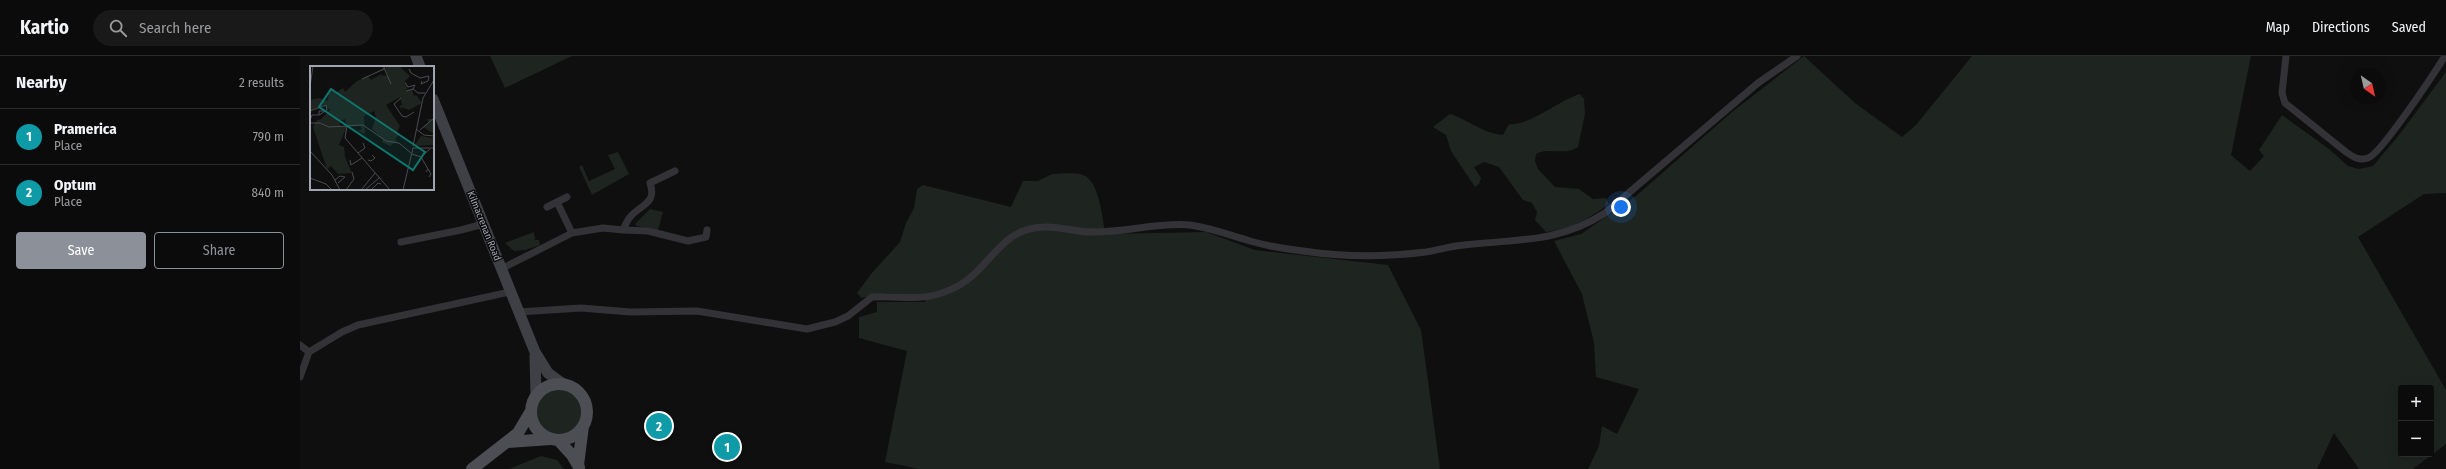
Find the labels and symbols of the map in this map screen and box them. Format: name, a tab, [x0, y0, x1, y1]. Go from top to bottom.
inset map	[310, 66, 434, 190]
north arrow	[2350, 68, 2386, 104]
street label: Kilmacrenan Road	[465, 189, 503, 263]
your location	[1611, 197, 1631, 217]
pin: 2	[646, 411, 672, 441]
pin: 1	[714, 432, 740, 462]

